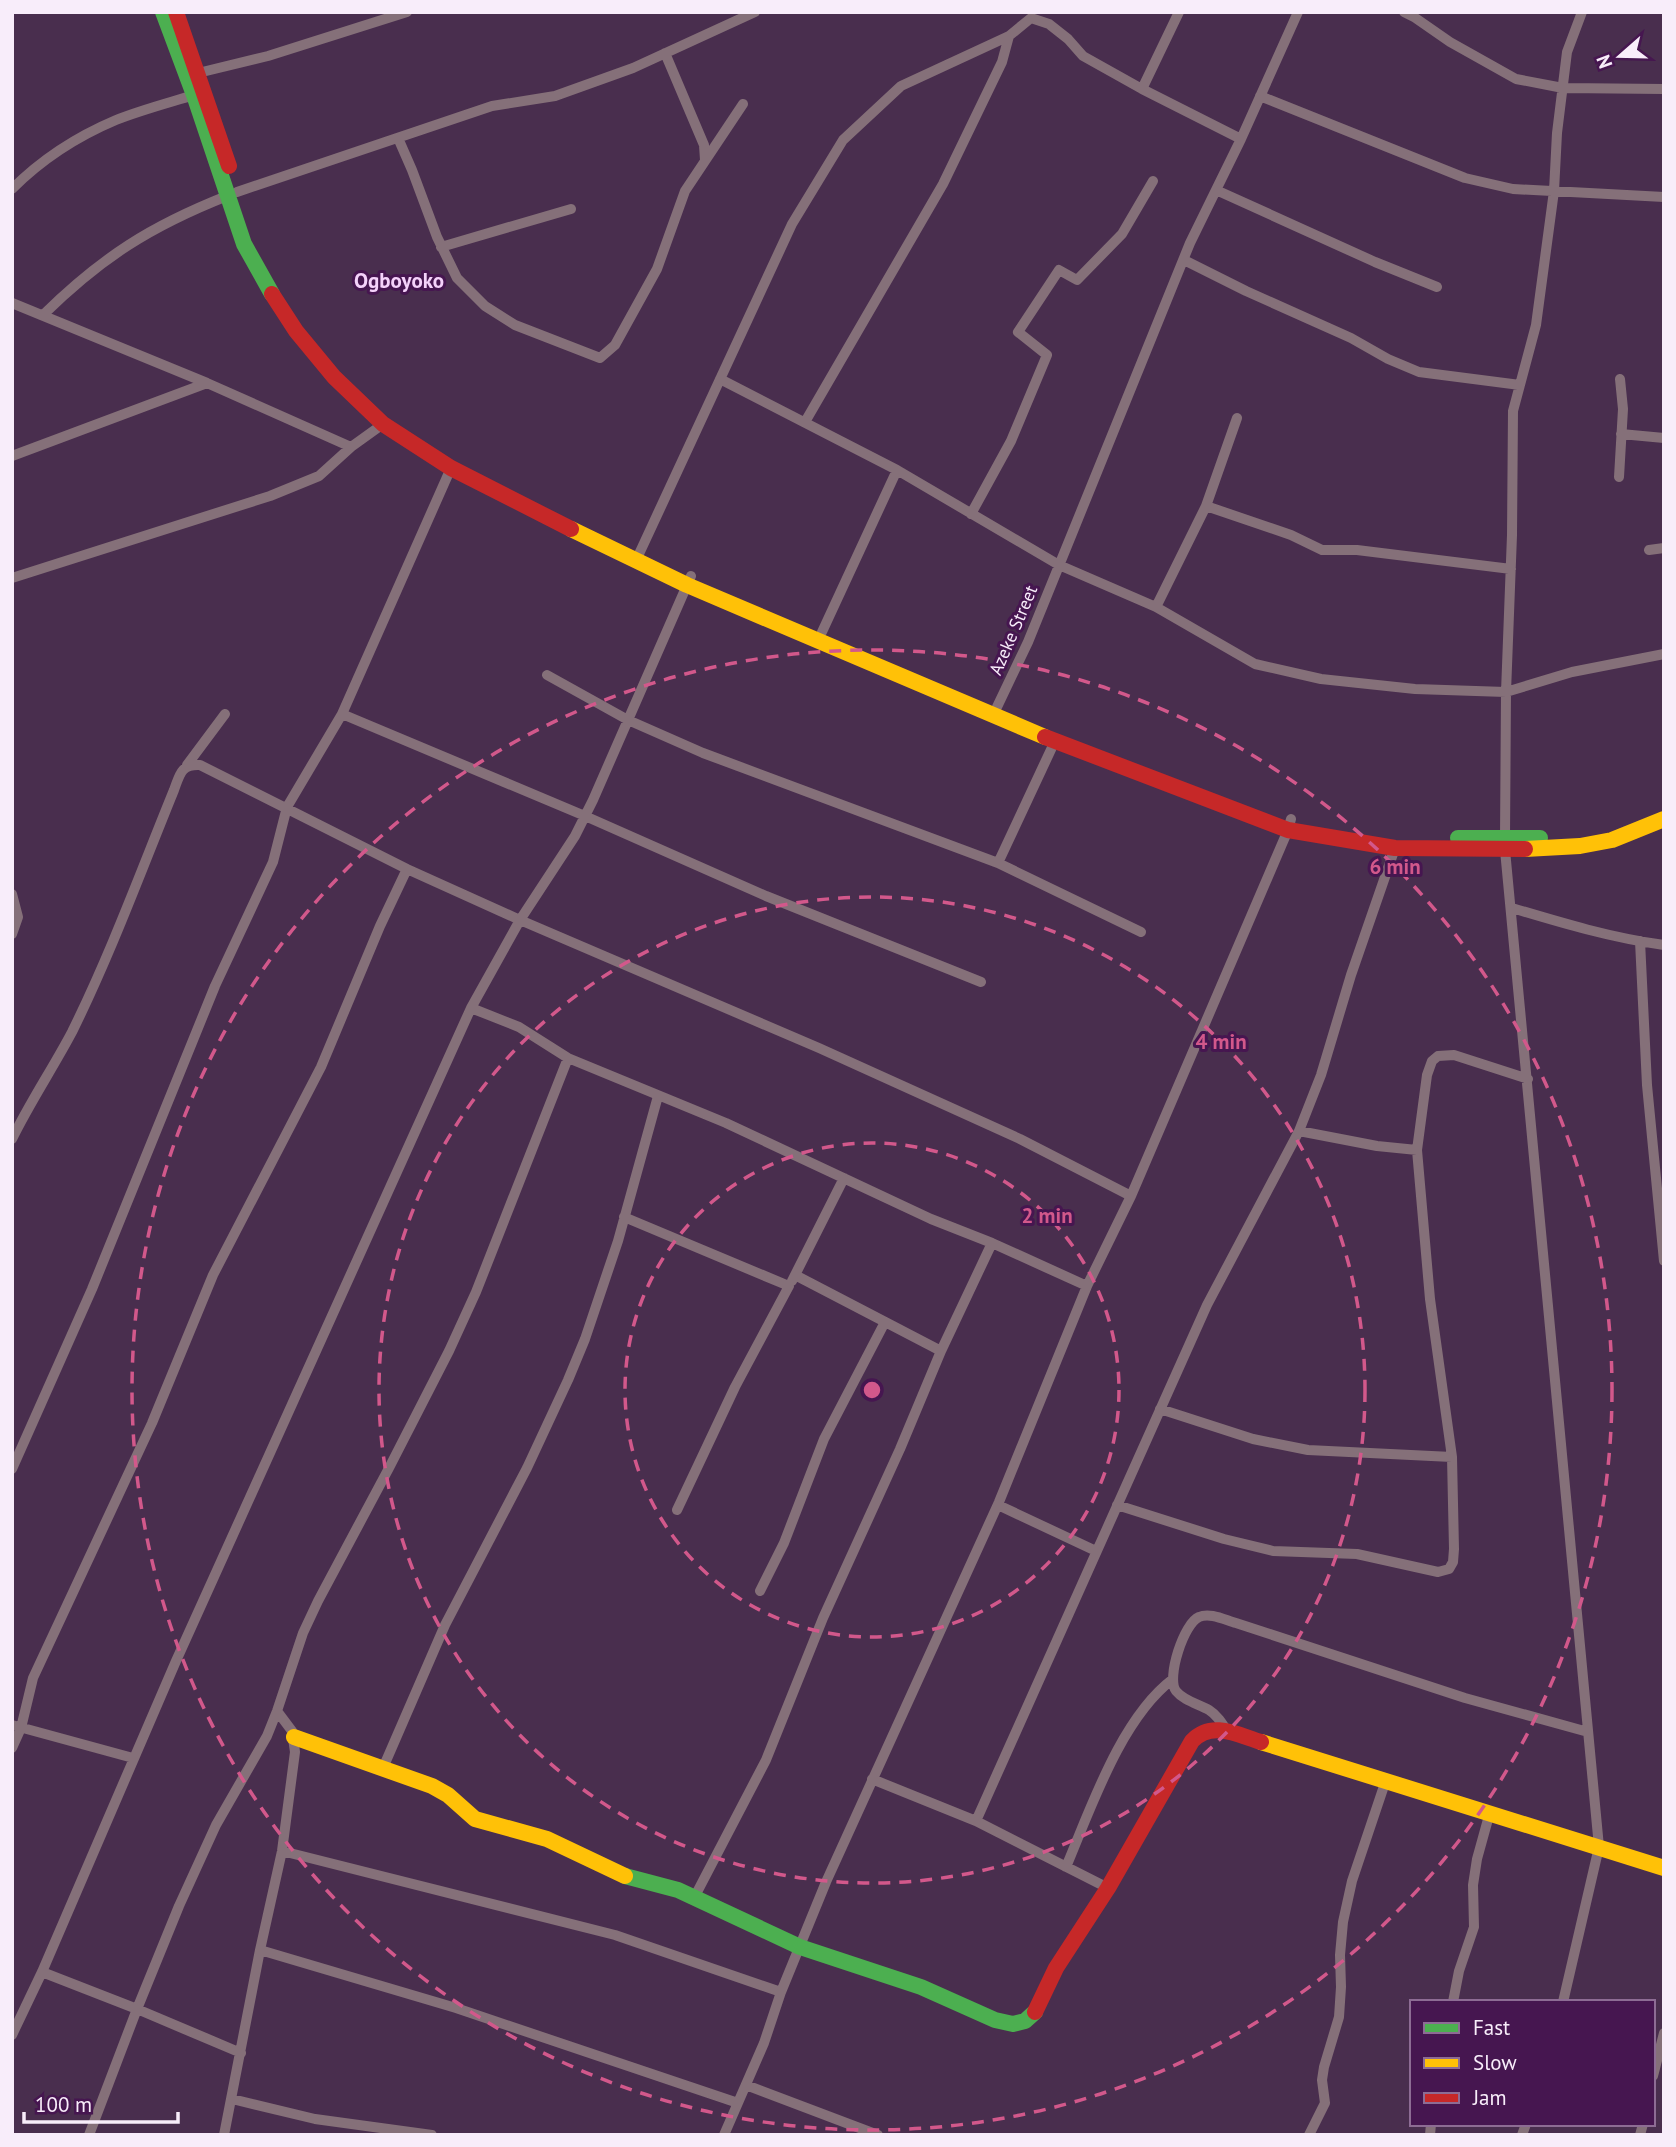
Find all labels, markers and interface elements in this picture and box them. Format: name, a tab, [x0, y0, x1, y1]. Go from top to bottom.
north arrow	[1585, 21, 1655, 91]
text: N	[1591, 52, 1617, 72]
district label: Ogboyoko	[354, 267, 444, 294]
street label: Azeke Street	[984, 582, 1042, 678]
text: 6 min	[1369, 853, 1421, 880]
text: 4 min	[1195, 1028, 1247, 1055]
text: 2 min	[1021, 1202, 1073, 1229]
centre of rings	[860, 1378, 884, 1402]
legend	[1410, 2000, 1655, 2126]
text: Fast	[1473, 2014, 1510, 2041]
text: Slow	[1473, 2049, 1517, 2076]
scale bar	[24, 2080, 178, 2124]
text: Jam	[1472, 2084, 1507, 2111]
text: 100 m	[35, 2091, 92, 2118]

